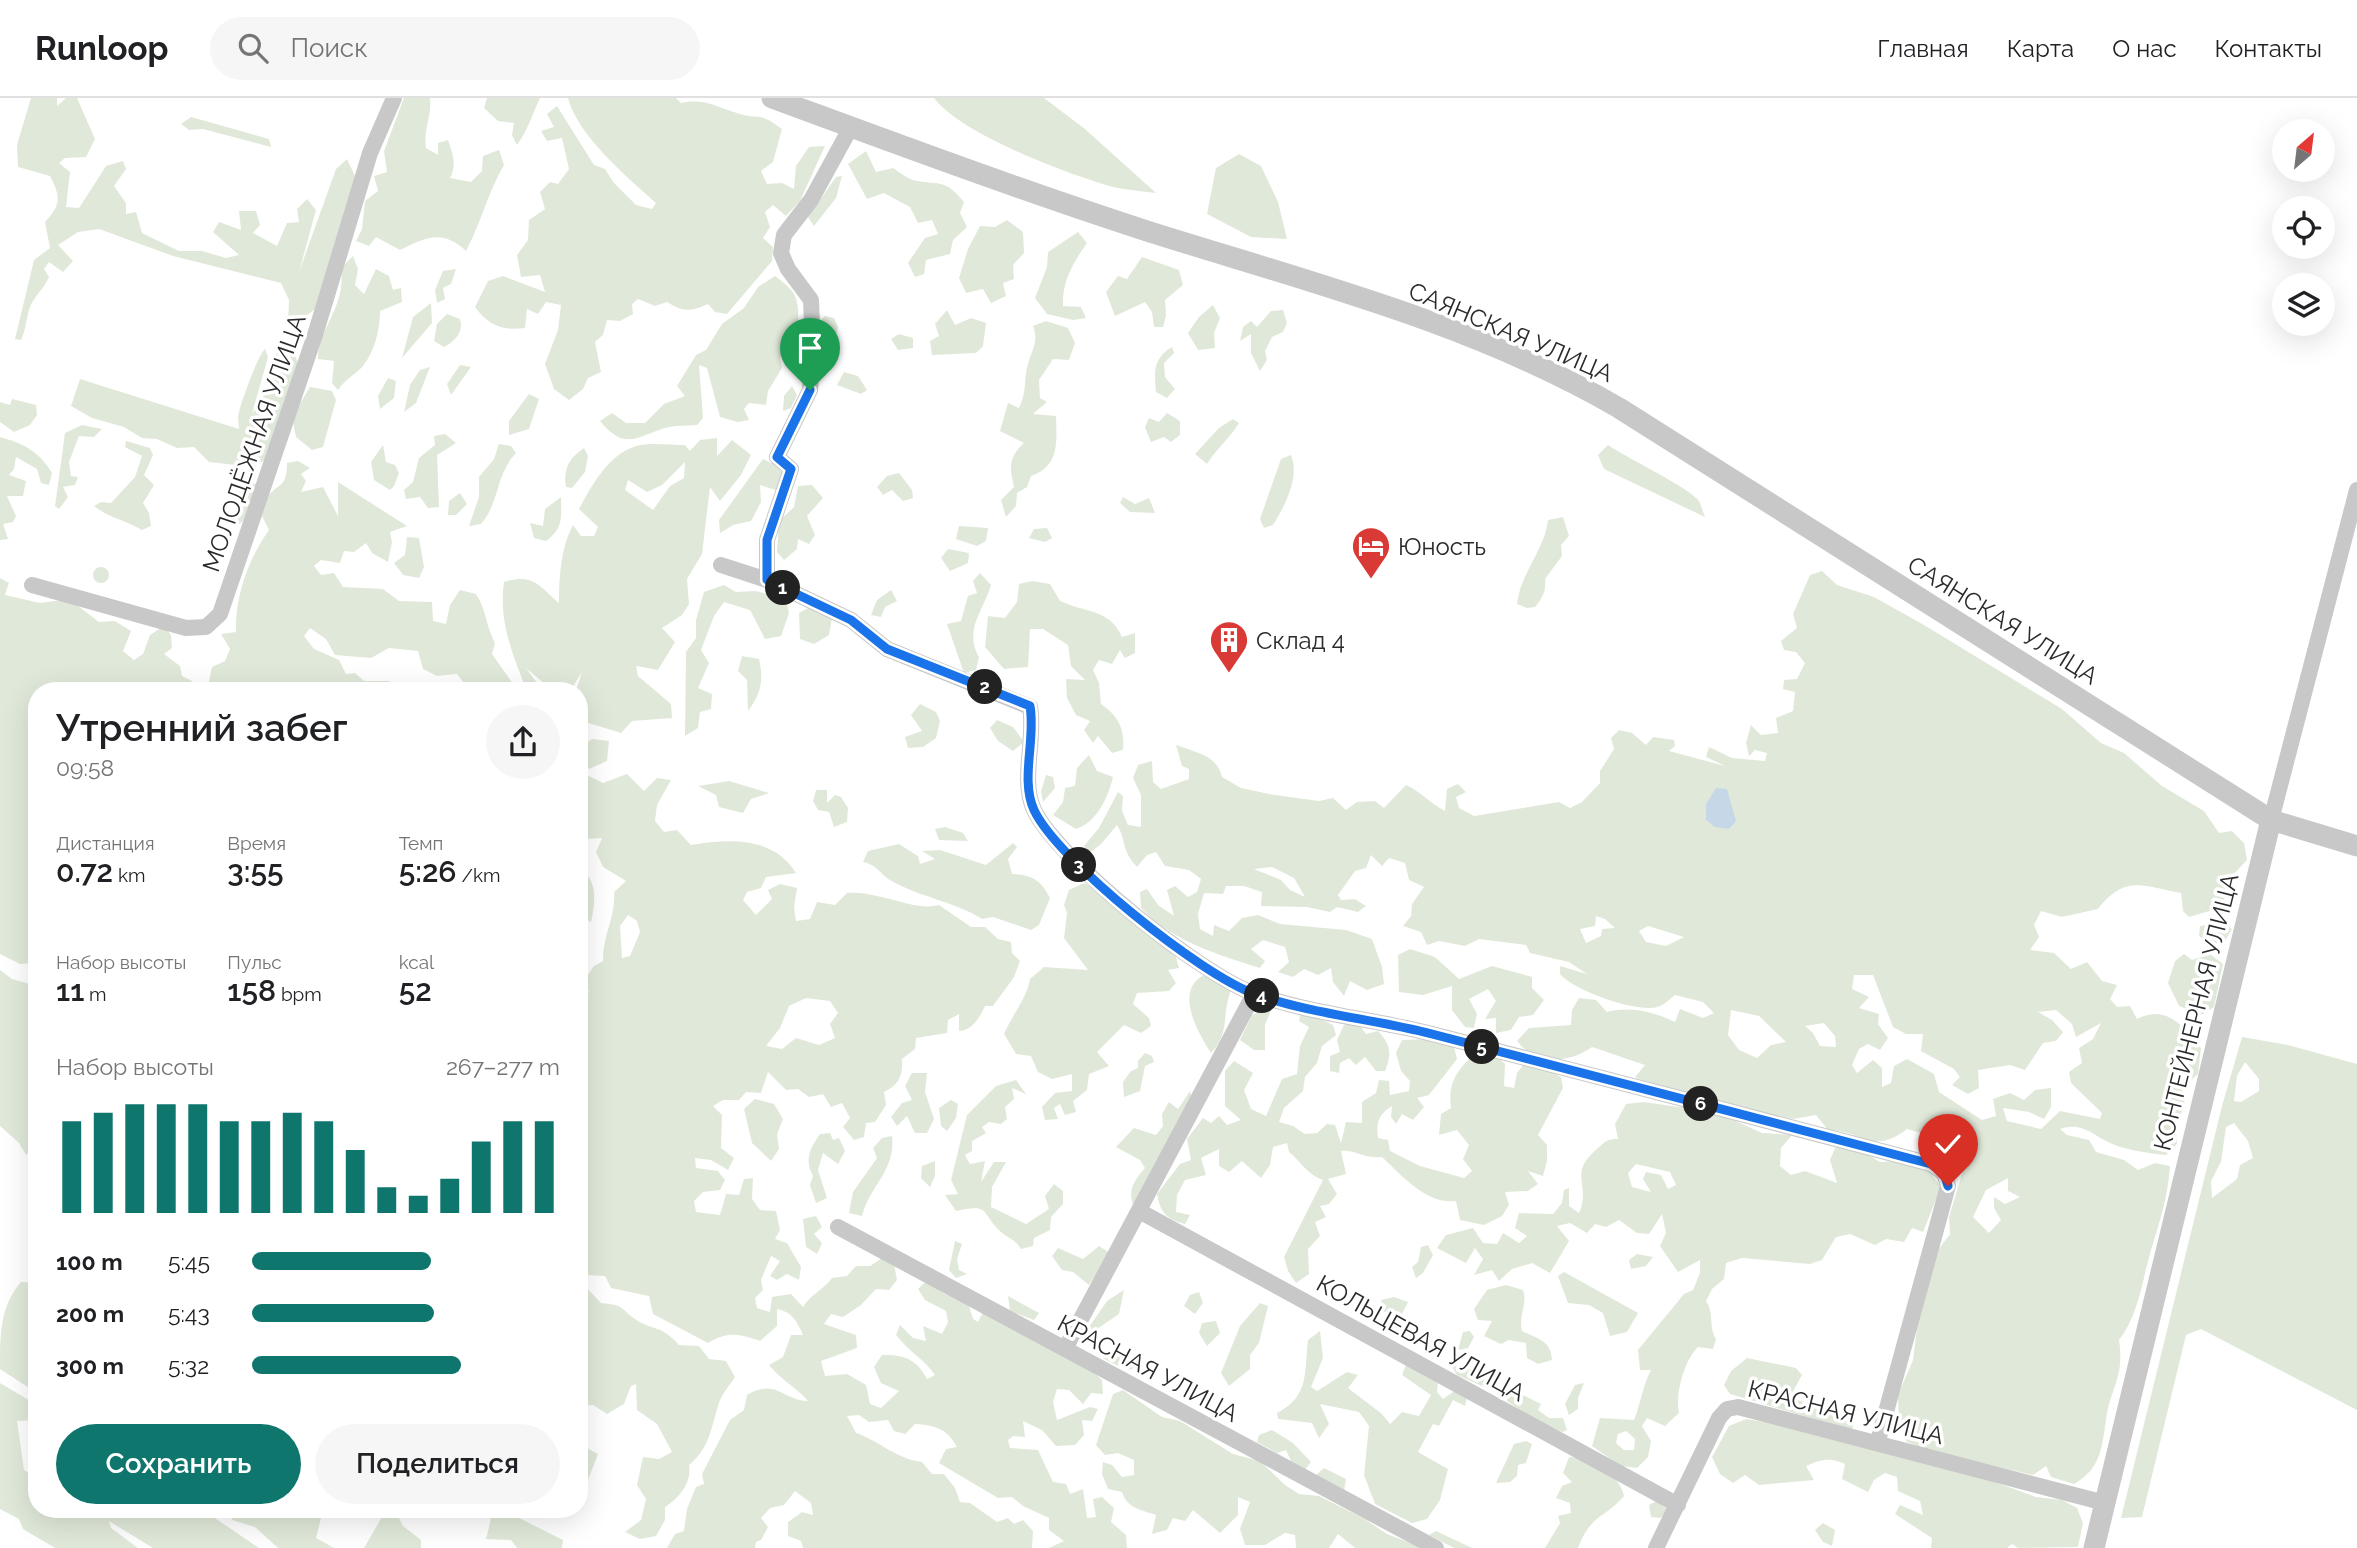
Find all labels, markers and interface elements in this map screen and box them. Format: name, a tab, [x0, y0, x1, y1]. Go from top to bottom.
search box	[210, 17, 700, 80]
text: Runloop	[35, 29, 168, 68]
icon: search	[234, 29, 272, 67]
text: Поиск	[290, 33, 368, 63]
text: Главная	[1877, 34, 1969, 63]
text: Карта	[2007, 34, 2074, 63]
text: О нас	[2112, 34, 2177, 63]
text: Контакты	[2215, 34, 2322, 63]
north arrow	[2272, 119, 2334, 182]
map controls	[2272, 119, 2335, 336]
button: locate	[2272, 196, 2335, 259]
button: layers	[2272, 273, 2335, 336]
street label: САЯНСКАЯ УЛИЦА	[1405, 276, 1617, 388]
street label: МОЛОДЁЖНАЯ УЛИЦА	[196, 310, 312, 576]
pin	[780, 318, 840, 390]
icon: arrive	[791, 329, 829, 367]
hotel icon: Юность	[1350, 525, 1392, 580]
place label: Юность	[1398, 532, 1486, 561]
street label: САЯНСКАЯ УЛИЦА	[1902, 550, 2104, 690]
pin: 1	[766, 570, 800, 606]
text: 1	[778, 576, 787, 598]
building icon: Склад 4	[1208, 619, 1250, 674]
place label: Склад 4	[1256, 626, 1345, 655]
pin: 2	[968, 670, 1002, 704]
text: 2	[979, 675, 990, 697]
text: Утренний забег	[56, 705, 348, 750]
button: share	[486, 705, 560, 779]
text: 09:58	[56, 754, 114, 781]
text: Дистанция	[56, 832, 155, 854]
text: Время	[227, 832, 286, 854]
text: Темп	[399, 832, 443, 854]
pin: 3	[1062, 848, 1096, 882]
text: 3	[1073, 853, 1084, 875]
text: 0.72	[56, 854, 113, 889]
text: 3:55	[227, 854, 284, 889]
text: 5:26	[399, 854, 457, 889]
text: km	[113, 864, 145, 886]
text: /km	[457, 864, 500, 886]
street label: КОНТЕЙНЕРНАЯ УЛИЦА	[2148, 871, 2244, 1153]
text: Набор высоты	[56, 951, 186, 973]
text: Пульс	[227, 951, 282, 973]
text: kcal	[399, 951, 434, 973]
text: 11	[56, 973, 84, 1008]
text: 158	[227, 973, 276, 1008]
text: 52	[399, 973, 432, 1008]
pin: 4	[1244, 978, 1280, 1014]
text: m	[84, 983, 107, 1005]
text: bpm	[276, 983, 322, 1005]
text: 4	[1256, 984, 1267, 1006]
pin: 5	[1464, 1030, 1500, 1065]
text: 5	[1476, 1035, 1487, 1057]
text: Набор высоты	[56, 1053, 214, 1080]
text: 267–277 m	[446, 1053, 560, 1080]
pin: 6	[1684, 1086, 1718, 1122]
text: 6	[1695, 1092, 1706, 1114]
pin	[1918, 1114, 1978, 1186]
icon: check	[1929, 1125, 1967, 1163]
text: 100 m	[56, 1248, 123, 1275]
text: 5:45	[168, 1248, 210, 1275]
street label: КОЛЬЦЕВАЯ УЛИЦА	[1312, 1269, 1530, 1407]
text: 200 m	[56, 1300, 124, 1327]
text: 5:43	[168, 1300, 210, 1327]
street label: КРАСНАЯ УЛИЦА	[1053, 1308, 1243, 1428]
text: 300 m	[56, 1352, 124, 1379]
text: 5:32	[168, 1352, 209, 1379]
street label: КРАСНАЯ УЛИЦА	[1745, 1374, 1947, 1450]
button: Сохранить	[56, 1424, 301, 1504]
button: Поделиться	[315, 1424, 560, 1504]

